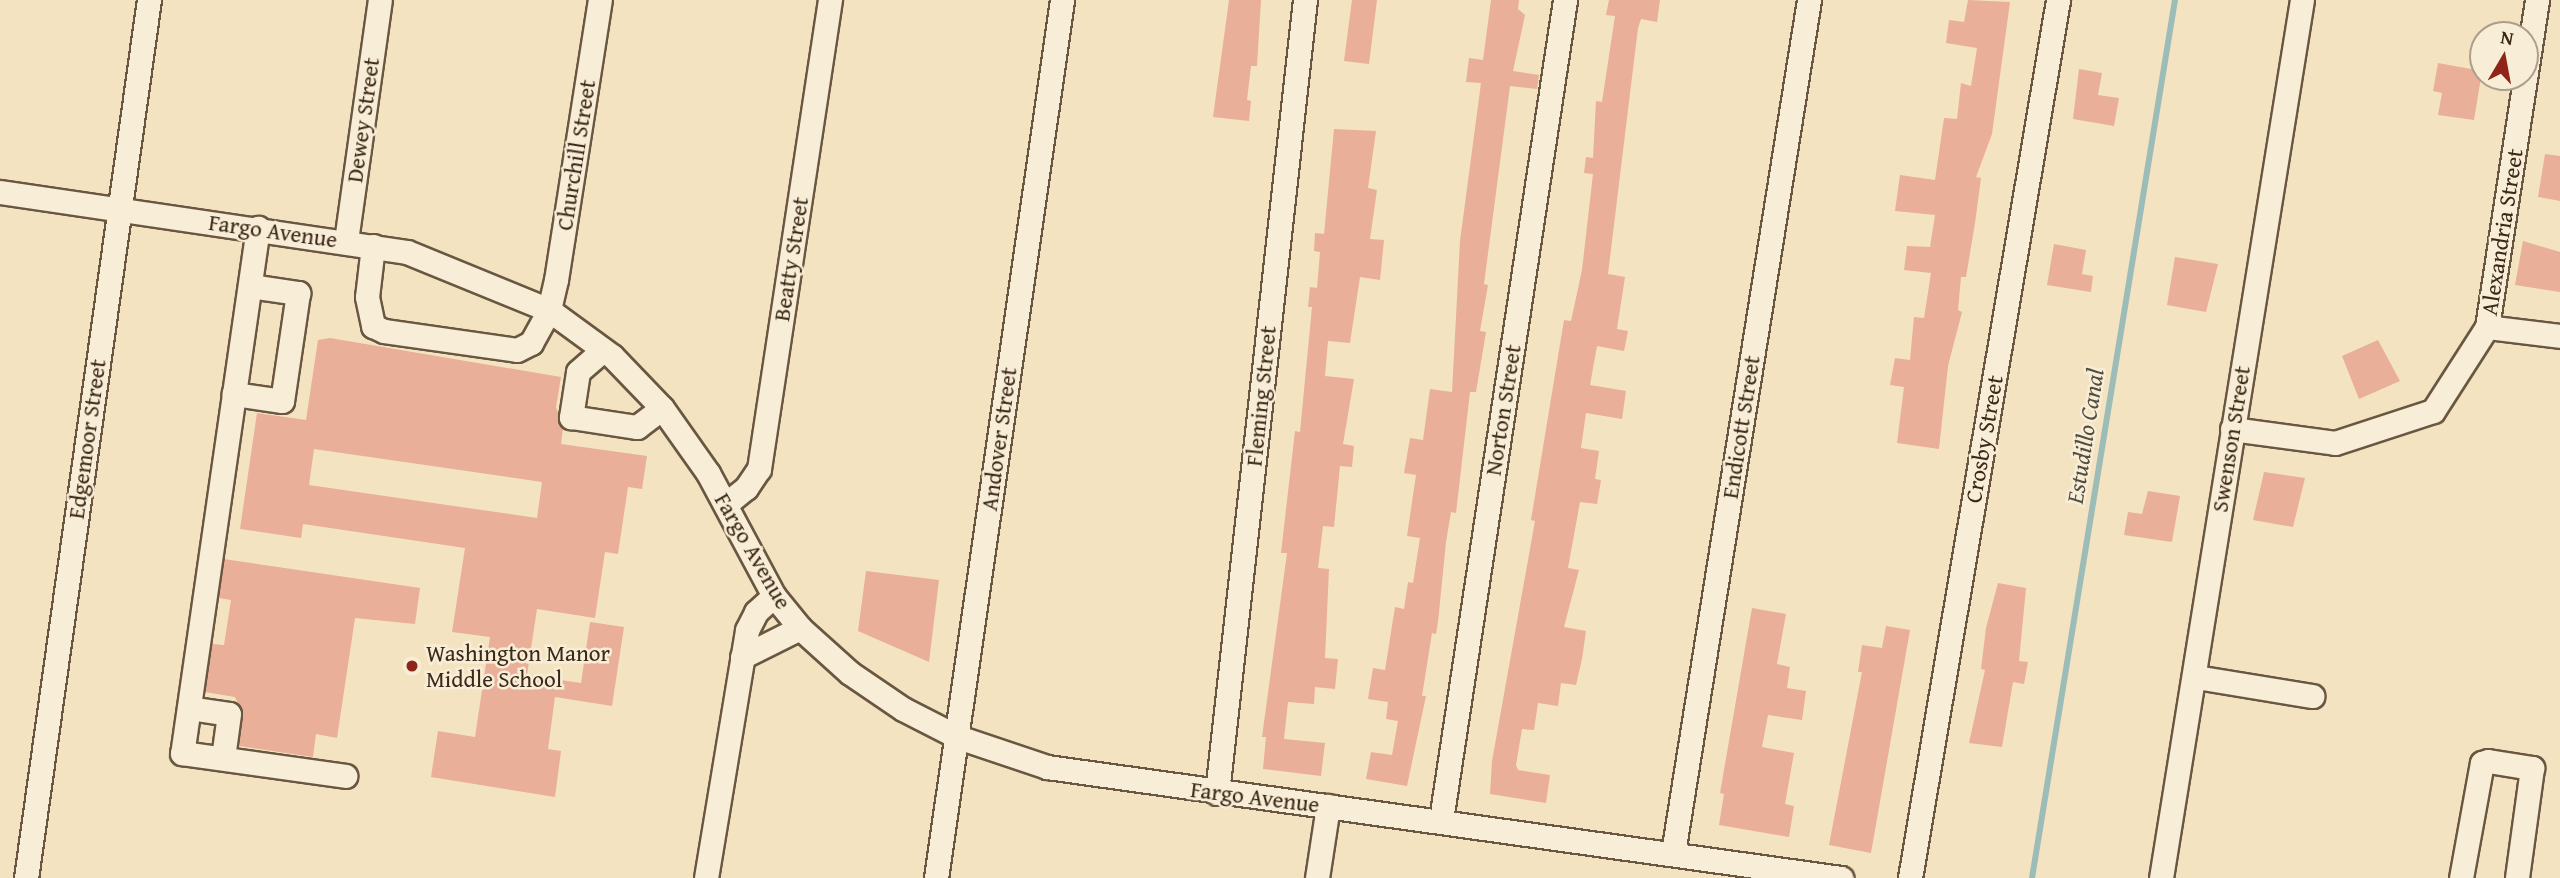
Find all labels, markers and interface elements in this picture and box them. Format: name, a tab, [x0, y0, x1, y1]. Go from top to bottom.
north arrow	[2469, 21, 2539, 91]
text: N	[2499, 22, 2516, 52]
street label: Dewey Street	[341, 56, 385, 184]
street label: Churchill Street	[550, 78, 602, 232]
street label: Alexandria Street	[2475, 147, 2529, 317]
street label: Beatty Street	[768, 195, 814, 323]
street label: Fargo Avenue	[207, 208, 339, 254]
street label: Fleming Street	[1240, 324, 1282, 468]
street label: Norton Street	[1479, 343, 1527, 477]
street label: Endicott Street	[1716, 353, 1766, 501]
street label: Edgemoor Street	[62, 357, 112, 521]
street label: Swenson Street	[2206, 364, 2256, 514]
street label: Andover Street	[975, 365, 1023, 513]
water label: Estudillo Canal	[2060, 366, 2110, 506]
street label: Crosby Street	[1959, 373, 2009, 505]
street label: Fargo Avenue	[709, 488, 797, 614]
place label: Washington Manor Middle School	[426, 639, 610, 693]
marker: Washington Manor Middle School	[404, 658, 420, 674]
street label: Fargo Avenue	[1189, 775, 1321, 819]

